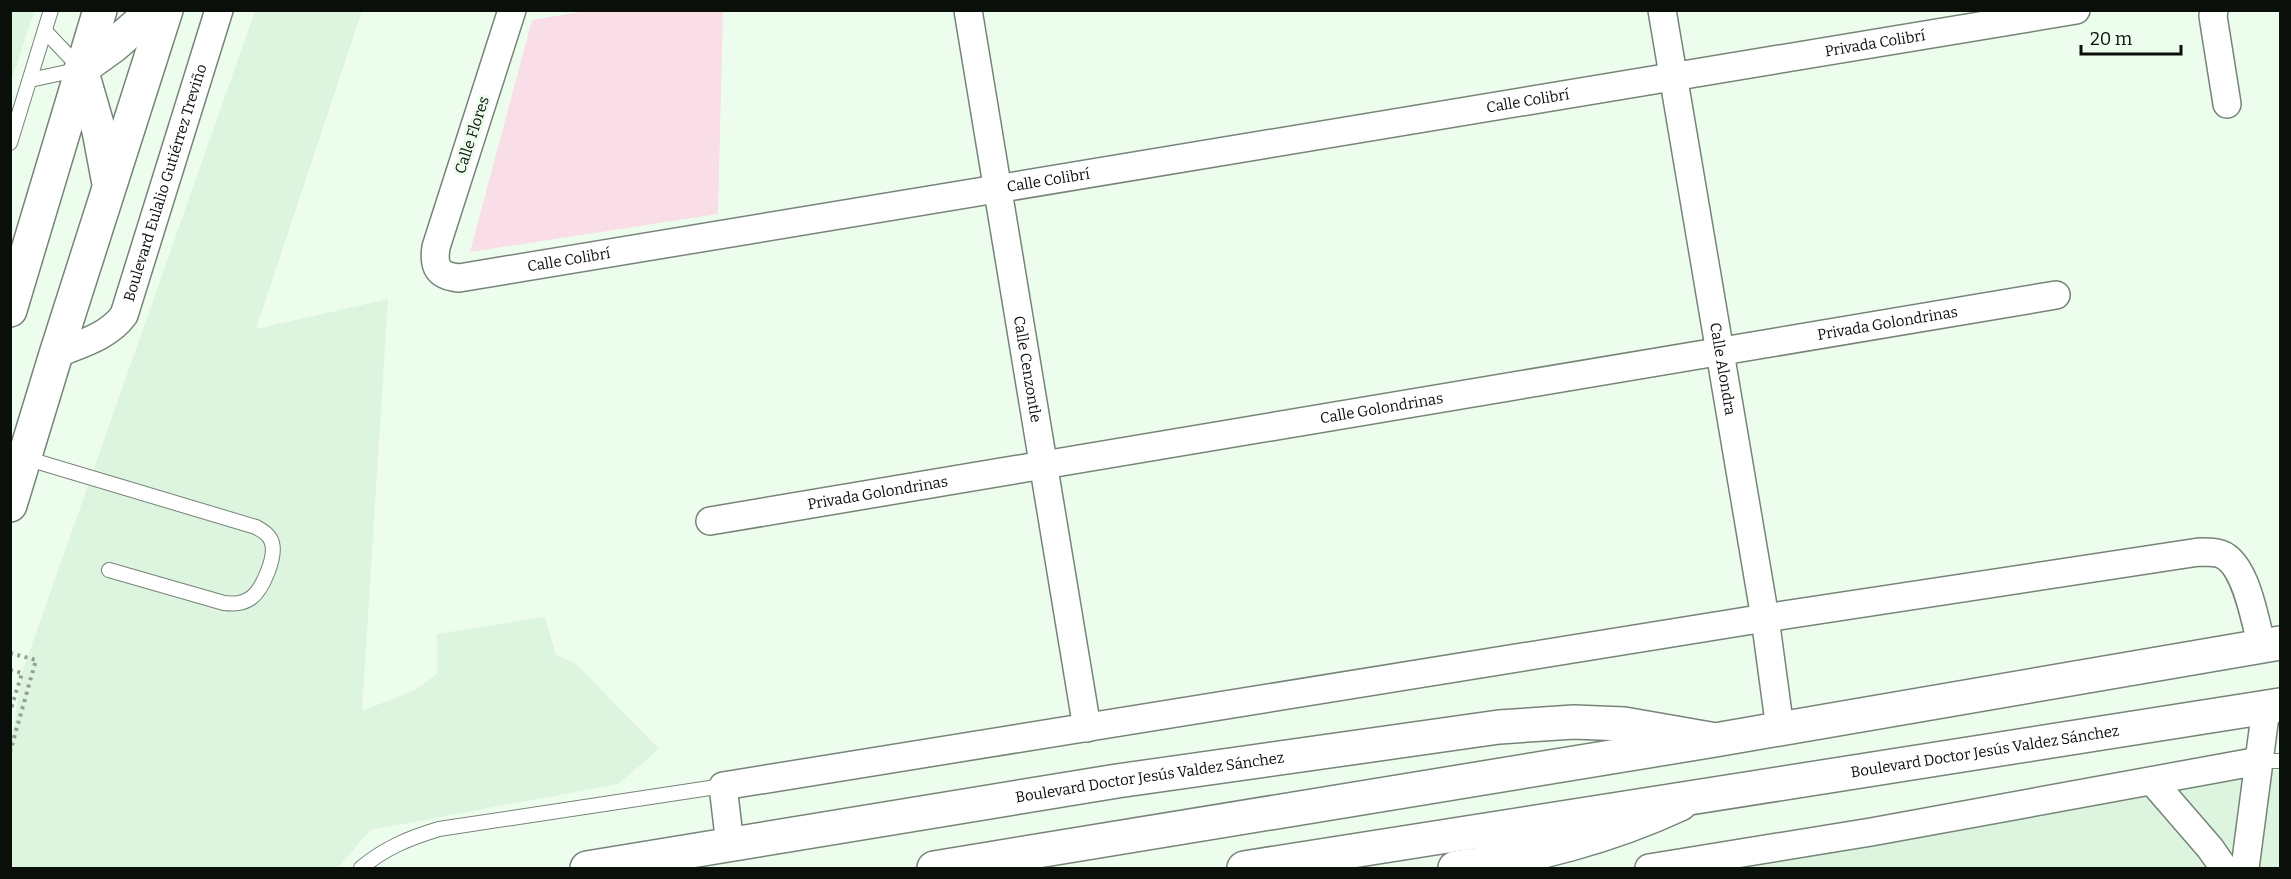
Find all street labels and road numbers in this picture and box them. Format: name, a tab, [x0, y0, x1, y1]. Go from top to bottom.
street label: Privada Colibrí	[1823, 26, 1927, 60]
street label: Boulevard Eulalio Gutiérrez Treviño	[120, 62, 211, 304]
street label: Calle Colibrí	[1485, 85, 1571, 117]
street label: Calle Flores	[451, 94, 493, 176]
street label: Calle Colibrí	[1005, 165, 1092, 196]
street label: Calle Colibrí	[526, 244, 612, 276]
street label: Privada Golondrinas	[1816, 303, 1959, 344]
street label: Calle Cenzontle	[1010, 315, 1045, 424]
street label: Calle Alondra	[1706, 321, 1739, 417]
street label: Calle Golondrinas	[1319, 389, 1444, 427]
street label: Privada Golondrinas	[806, 472, 949, 513]
street label: Boulevard Doctor Jesús Valdez Sánchez	[1849, 721, 2120, 781]
street label: Boulevard Doctor Jesús Valdez Sánchez	[1014, 748, 1285, 807]

